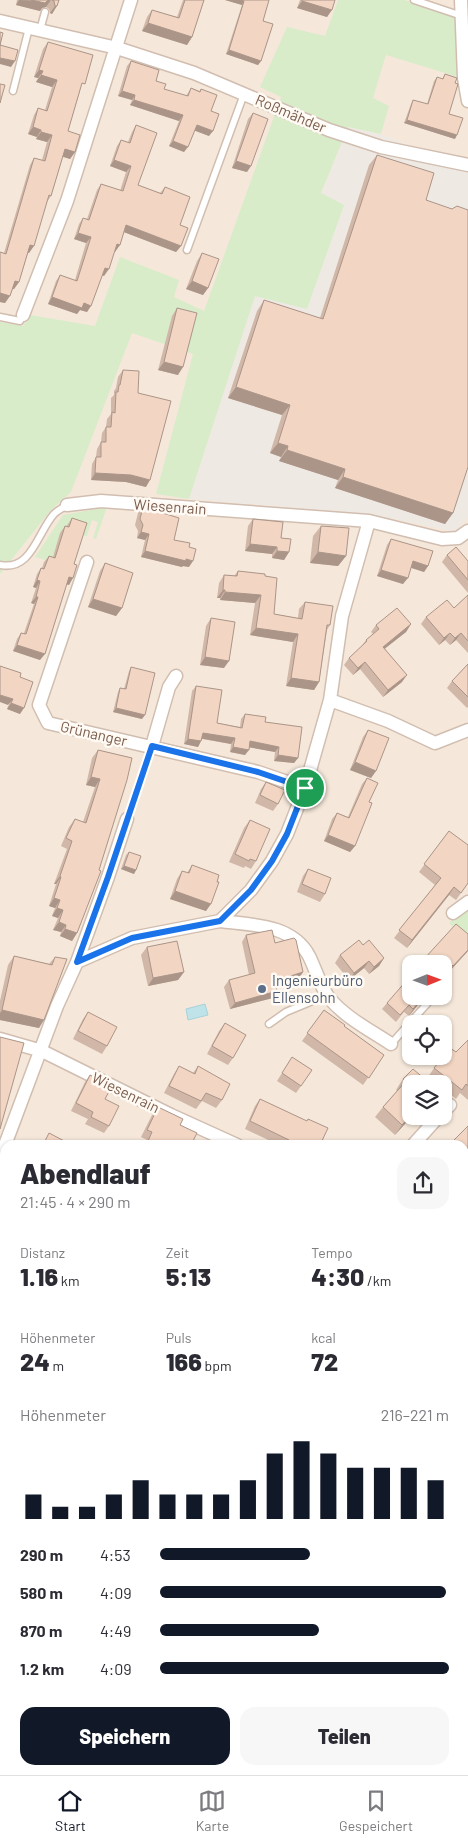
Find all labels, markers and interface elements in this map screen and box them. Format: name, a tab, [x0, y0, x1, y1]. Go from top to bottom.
street label: Roßmähder	[253, 90, 330, 136]
street label: Wiesenrain	[133, 494, 207, 518]
street label: Grünanger	[59, 717, 130, 750]
pin	[284, 767, 326, 809]
icon: arrive	[291, 774, 319, 802]
north arrow	[402, 955, 452, 1005]
map controls	[402, 955, 452, 1125]
place label: Ingenieurbüro Ellensohn	[272, 971, 363, 1006]
marker: Ingenieurbüro Ellensohn	[256, 983, 268, 995]
button: locate	[402, 1015, 452, 1065]
street label: Wiesenrain	[89, 1068, 163, 1116]
button: layers	[402, 1075, 452, 1125]
text: Abendlauf	[20, 1156, 151, 1190]
button: share	[397, 1157, 449, 1209]
text: 21:45 · 4 × 290 m	[20, 1192, 131, 1211]
text: Distanz	[20, 1244, 65, 1261]
text: Zeit	[166, 1244, 189, 1261]
text: Tempo	[311, 1244, 353, 1261]
text: 1.16	[20, 1261, 58, 1291]
text: 5:13	[166, 1261, 211, 1291]
text: 4:30	[311, 1261, 364, 1291]
text: km	[58, 1272, 79, 1289]
text: /km	[364, 1272, 391, 1289]
text: Höhenmeter	[20, 1329, 95, 1346]
text: Puls	[166, 1329, 191, 1346]
text: kcal	[311, 1329, 336, 1346]
text: 24	[20, 1346, 50, 1376]
text: 166	[166, 1346, 202, 1376]
text: 72	[311, 1346, 338, 1376]
text: m	[50, 1357, 64, 1374]
text: bpm	[202, 1357, 232, 1374]
text: Höhenmeter	[20, 1405, 106, 1424]
text: 216–221 m	[381, 1405, 449, 1424]
text: 290 m	[20, 1545, 63, 1564]
text: 4:53	[100, 1545, 131, 1564]
text: 580 m	[20, 1583, 63, 1602]
text: 4:09	[100, 1583, 132, 1602]
text: 870 m	[20, 1621, 62, 1640]
text: 4:49	[100, 1621, 131, 1640]
text: 1.2 km	[20, 1659, 64, 1678]
text: 4:09	[100, 1659, 132, 1678]
button: Speichern	[20, 1707, 230, 1765]
button: Teilen	[240, 1707, 449, 1765]
tab: Start	[55, 1787, 86, 1834]
tab: Karte	[196, 1787, 229, 1834]
tab: Gespeichert	[339, 1787, 413, 1834]

